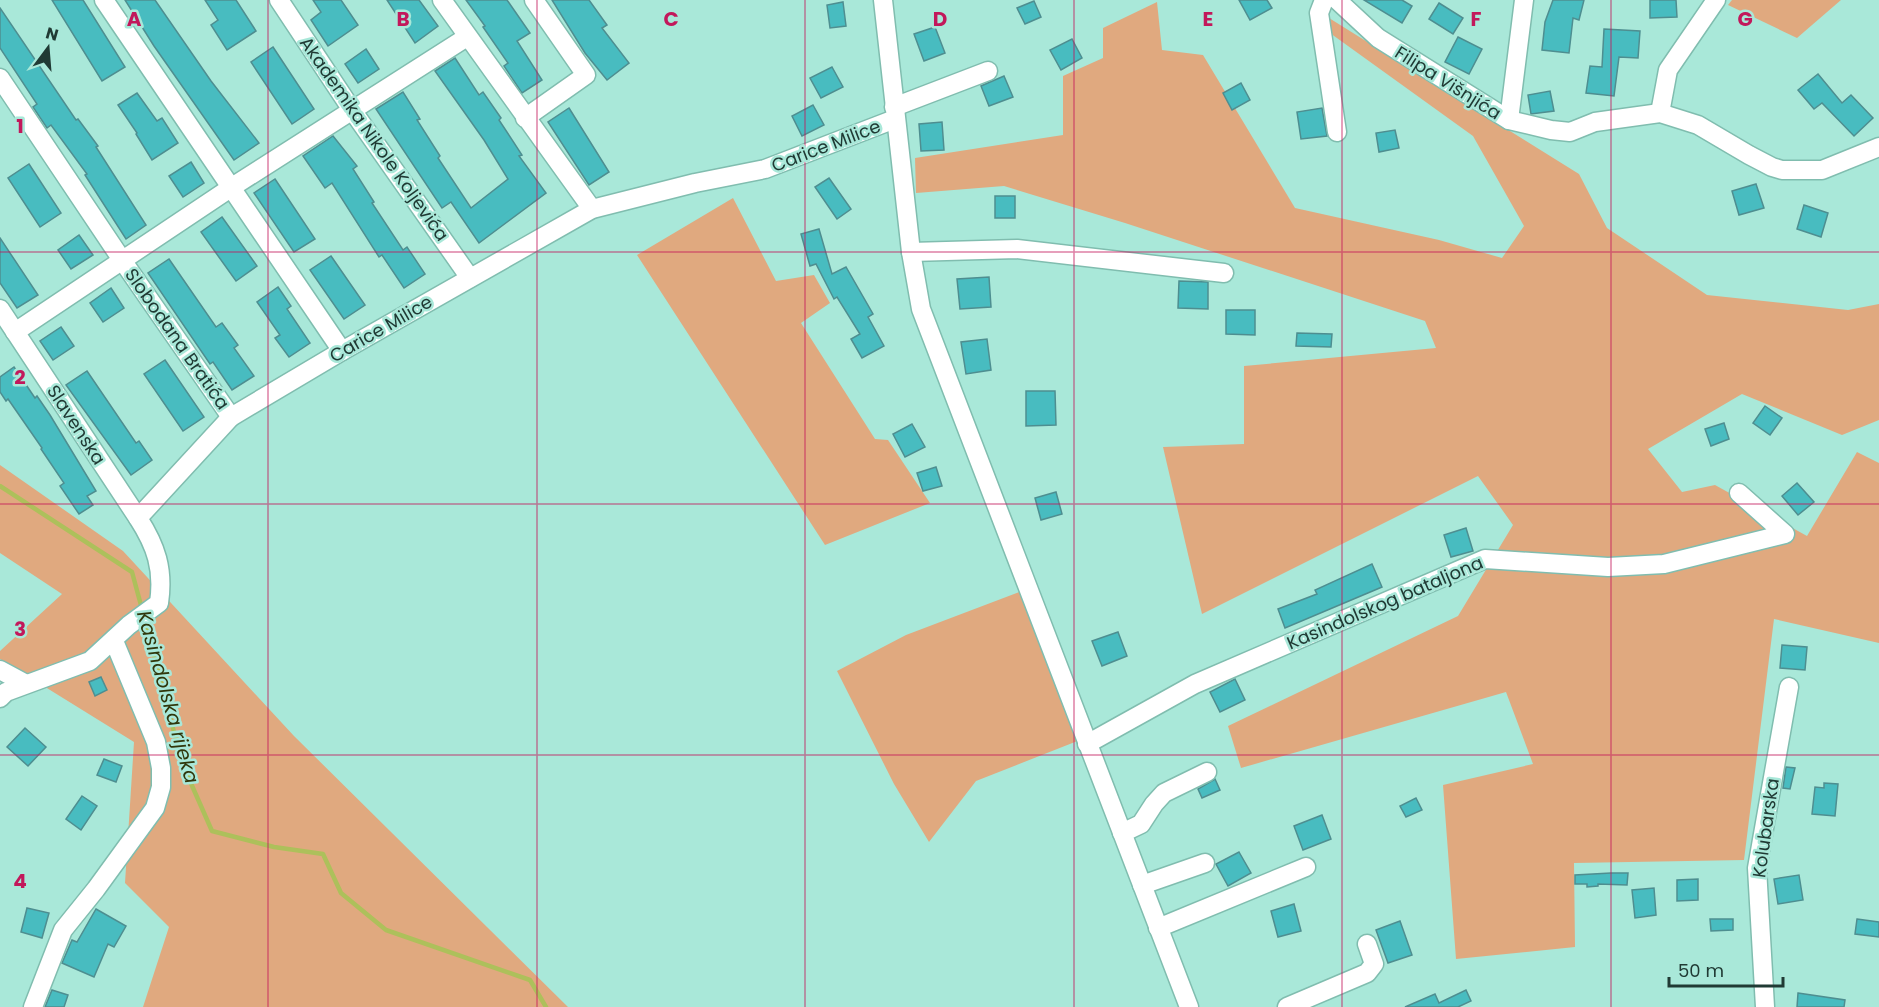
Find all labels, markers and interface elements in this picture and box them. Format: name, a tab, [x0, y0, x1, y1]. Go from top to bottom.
text: A	[127, 5, 142, 33]
text: B	[396, 5, 410, 33]
text: C	[663, 5, 679, 33]
text: D	[933, 5, 947, 33]
text: E	[1203, 5, 1213, 33]
text: F	[1471, 5, 1482, 33]
text: G	[1737, 5, 1753, 33]
north arrow	[18, 18, 78, 78]
text: N	[43, 21, 61, 47]
street label: Akademika Nikole Koljevića	[294, 31, 455, 246]
street label: Filipa Višnjića	[1390, 40, 1506, 125]
text: 1	[16, 112, 24, 140]
street label: Carice Milice	[768, 113, 884, 178]
street label: Slobodana Bratića	[119, 263, 236, 414]
street label: Carice Milice	[325, 289, 437, 368]
text: 2	[14, 363, 26, 391]
street label: Slavenska	[41, 380, 112, 470]
street label: Kasindolskog bataljona	[1283, 550, 1487, 655]
water label: Kasindolska rijeka	[130, 607, 206, 787]
text: 3	[14, 615, 26, 643]
street label: Kolubarska	[1746, 777, 1785, 879]
text: 4	[13, 867, 27, 895]
scale bar	[1669, 950, 1783, 988]
text: 50 m	[1678, 958, 1724, 983]

